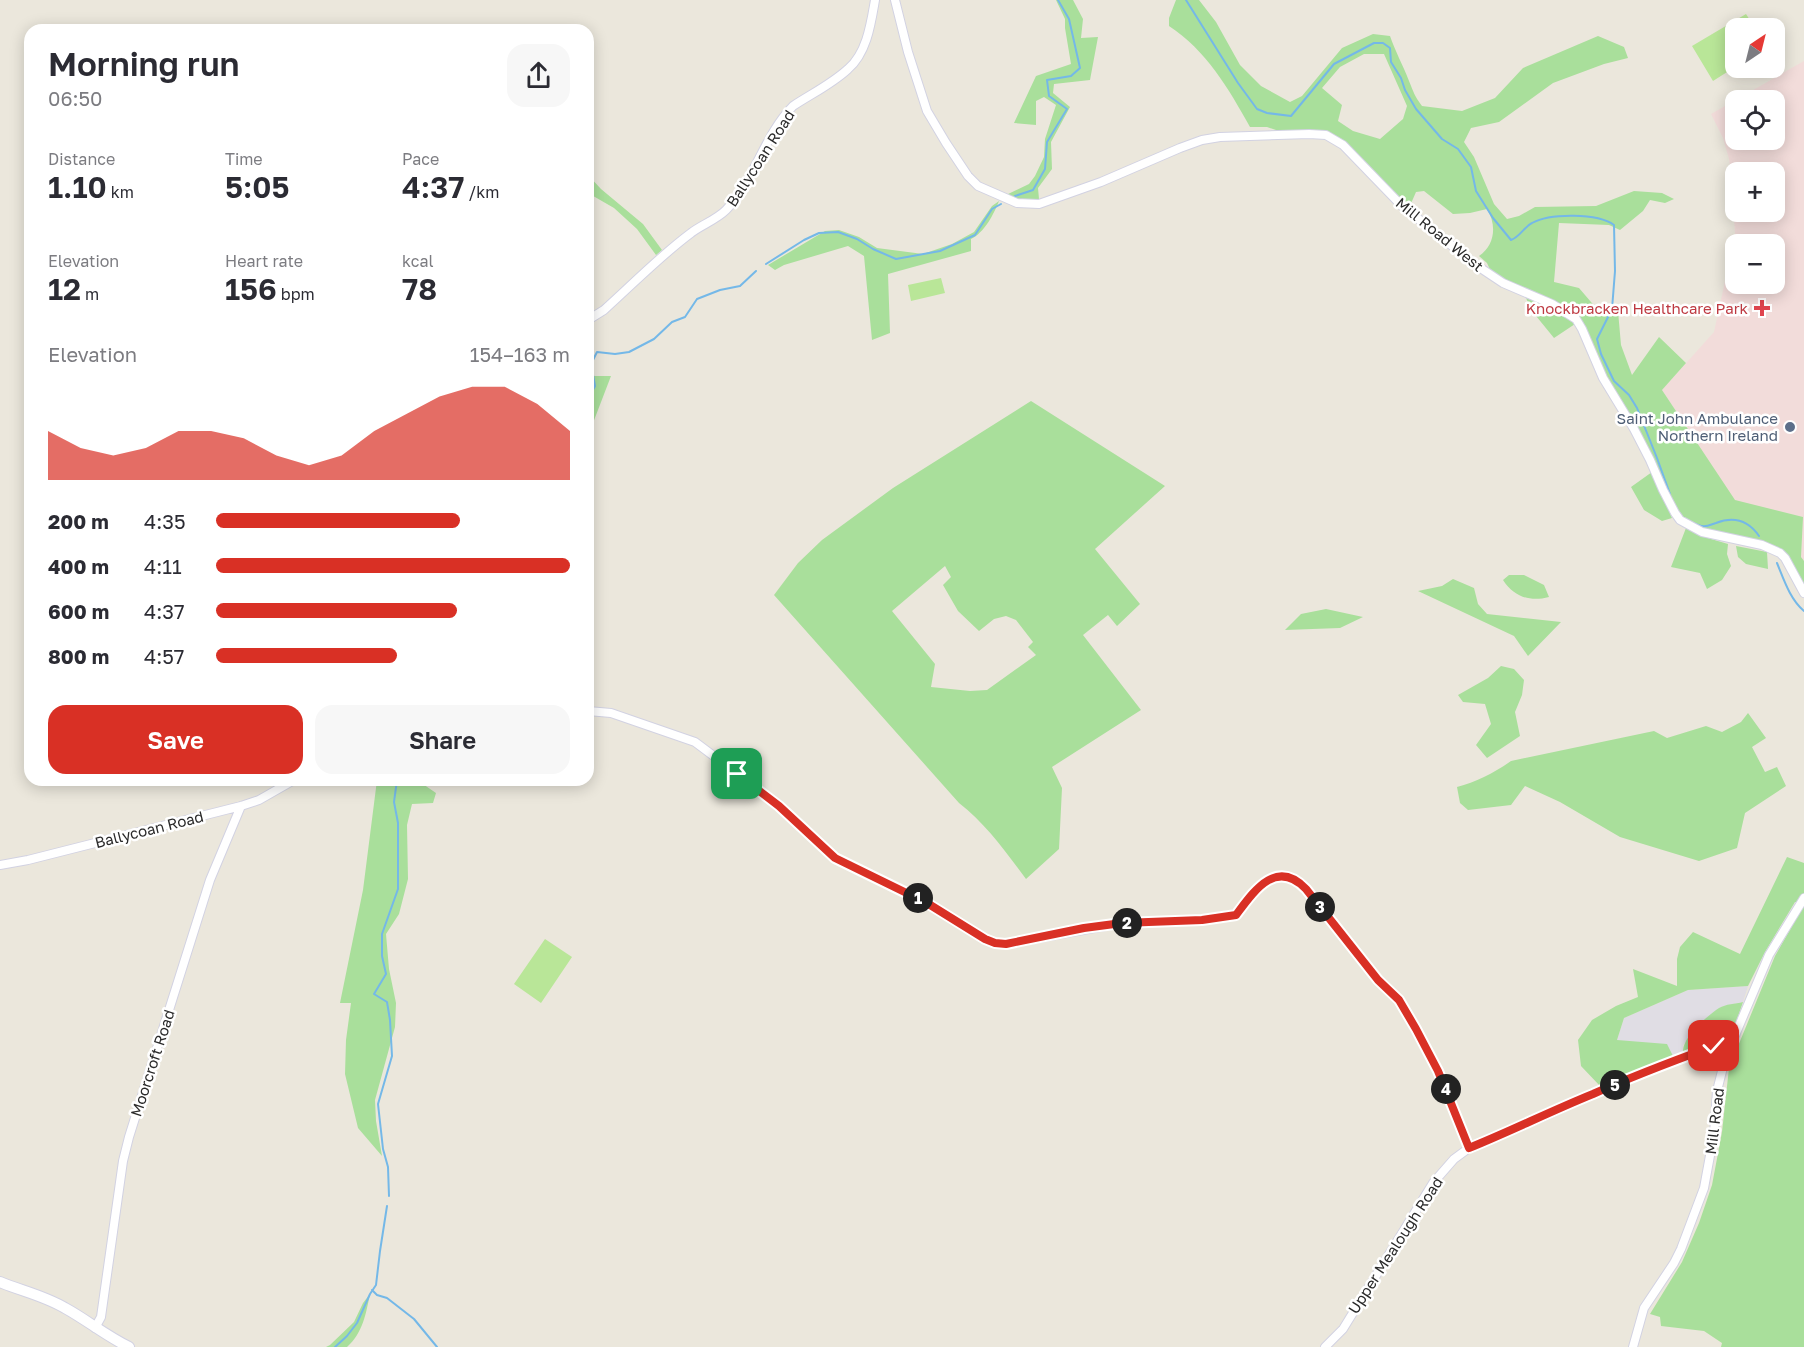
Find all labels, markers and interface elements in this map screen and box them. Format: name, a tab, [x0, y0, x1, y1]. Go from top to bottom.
north arrow	[1725, 18, 1785, 78]
map controls	[1725, 18, 1785, 294]
text: Morning run	[48, 44, 240, 83]
button: share	[507, 44, 570, 107]
text: 06:50	[48, 86, 103, 110]
button: locate	[1725, 90, 1785, 150]
street label: Ballycoan Road	[722, 106, 798, 210]
text: Distance	[48, 149, 115, 169]
text: Time	[225, 149, 263, 169]
text: Pace	[402, 149, 439, 169]
button: +	[1725, 162, 1785, 222]
text: 1.10	[48, 169, 107, 205]
text: 5:05	[225, 169, 289, 205]
text: 4:37	[402, 169, 464, 205]
text: km	[107, 182, 134, 202]
text: /km	[464, 182, 499, 202]
street label: Mill Road West	[1393, 193, 1487, 275]
button: −	[1725, 234, 1785, 294]
text: Elevation	[48, 251, 119, 271]
text: Heart rate	[225, 251, 303, 271]
text: kcal	[402, 251, 434, 271]
text: 12	[48, 271, 81, 307]
text: 156	[225, 271, 277, 307]
text: 78	[402, 271, 437, 307]
text: m	[81, 284, 99, 304]
text: bpm	[277, 284, 315, 304]
place label: Knockbracken Healthcare Park	[1526, 299, 1749, 317]
marker: Knockbracken Healthcare Park	[1753, 299, 1771, 317]
text: Elevation	[48, 342, 137, 366]
text: 154–163 m	[470, 342, 570, 366]
place label: Saint John Ambulance Northern Ireland	[1617, 409, 1778, 444]
marker: Saint John Ambulance Northern Ireland	[1783, 420, 1797, 434]
text: 200 m	[48, 509, 109, 533]
text: 4:35	[144, 509, 186, 533]
text: 400 m	[48, 554, 109, 578]
text: 4:11	[144, 554, 182, 578]
text: 600 m	[48, 599, 109, 623]
text: 4:37	[144, 599, 185, 623]
text: 800 m	[48, 644, 109, 668]
text: 4:57	[144, 644, 184, 668]
button: Save	[48, 705, 303, 774]
button: Share	[315, 705, 570, 774]
pin	[711, 748, 762, 799]
icon: arrive	[720, 757, 753, 790]
street label: Ballycoan Road	[93, 807, 205, 851]
pin: 1	[903, 883, 933, 913]
text: 1	[914, 888, 922, 908]
pin: 3	[1305, 892, 1335, 922]
text: 3	[1315, 897, 1325, 917]
pin: 2	[1112, 908, 1142, 938]
text: 2	[1122, 913, 1132, 933]
street label: Moorcroft Road	[126, 1007, 178, 1119]
pin	[1688, 1020, 1739, 1071]
icon: check	[1697, 1029, 1730, 1062]
pin: 5	[1600, 1070, 1630, 1100]
pin: 4	[1431, 1074, 1461, 1104]
text: 5	[1610, 1075, 1620, 1095]
text: 4	[1441, 1079, 1451, 1099]
street label: Mill Road	[1701, 1087, 1727, 1155]
street label: Upper Mealough Road	[1344, 1173, 1446, 1317]

